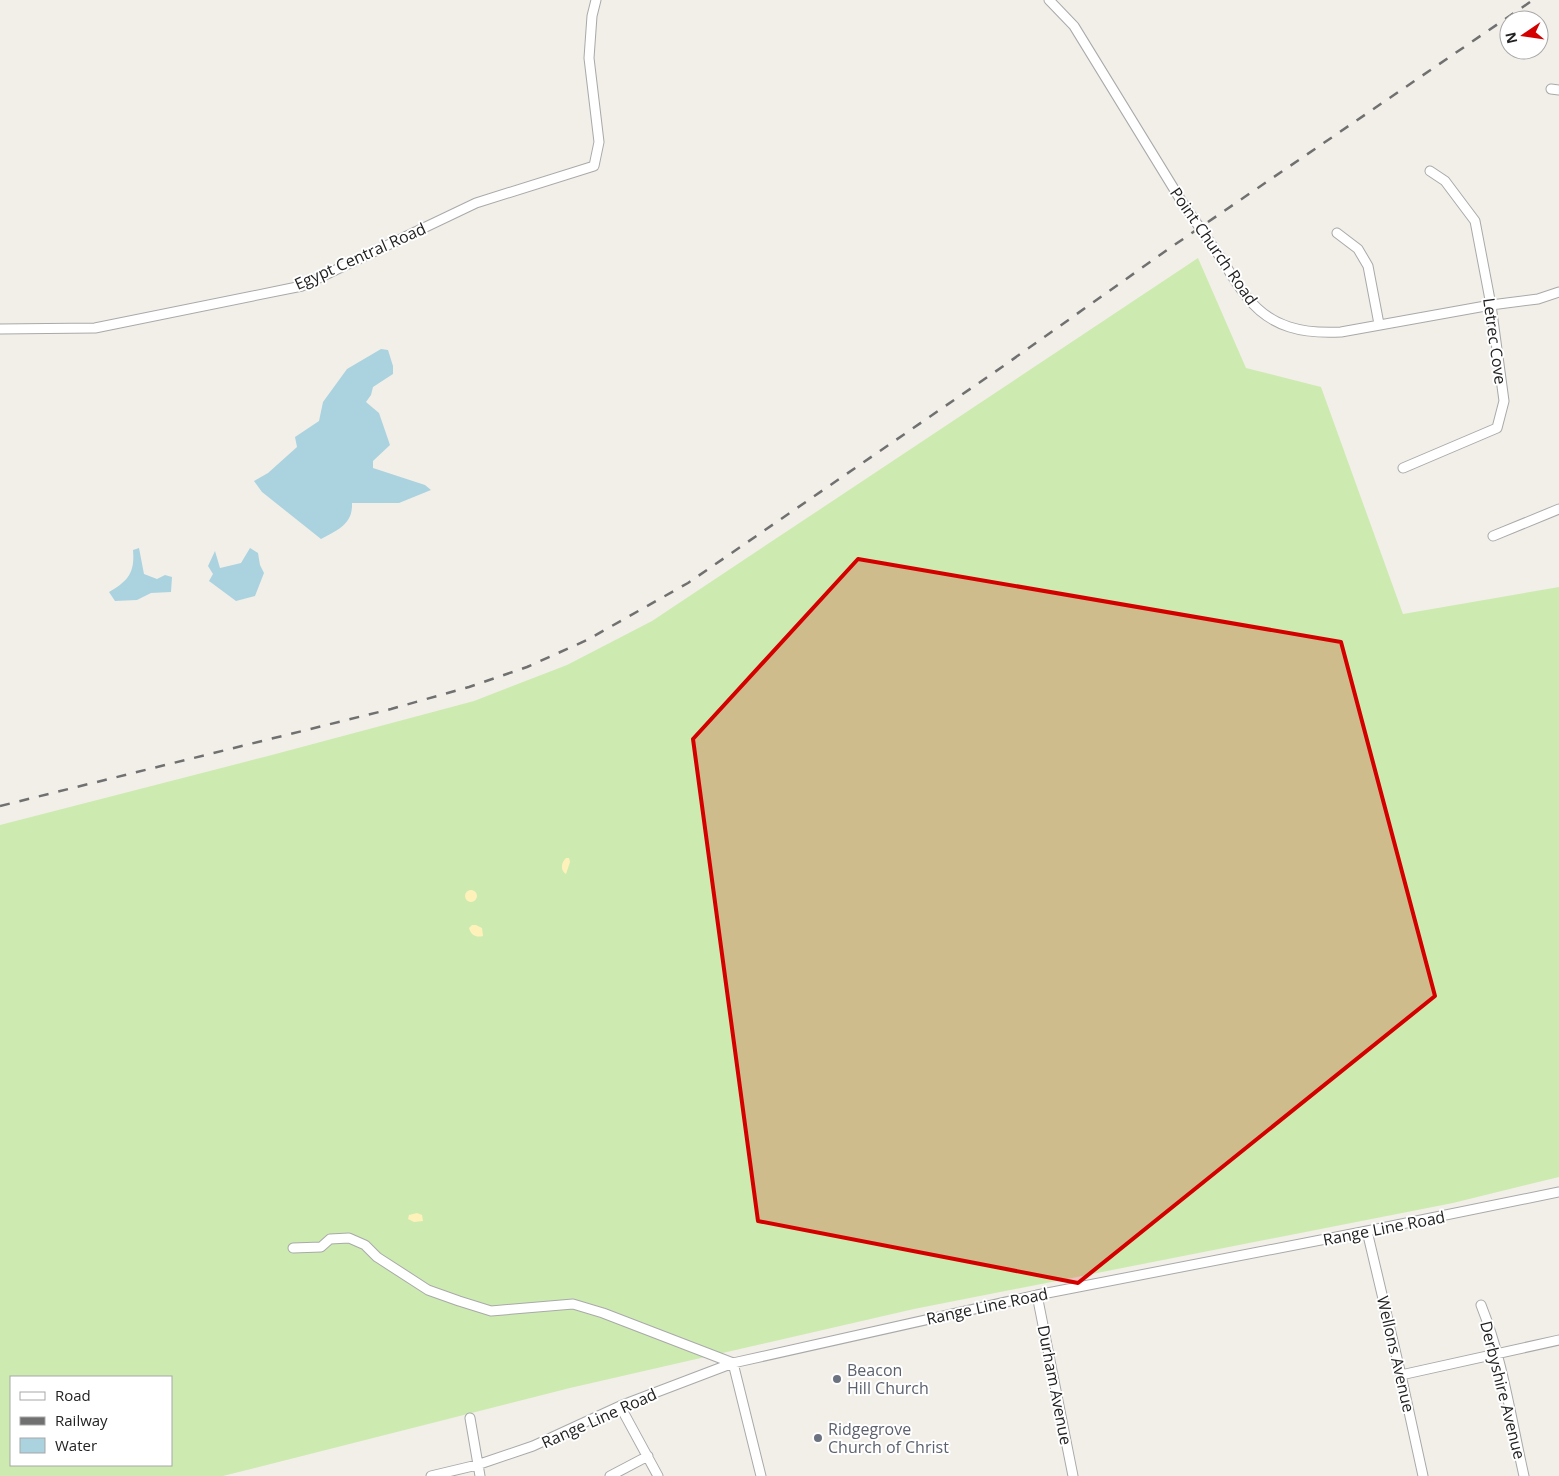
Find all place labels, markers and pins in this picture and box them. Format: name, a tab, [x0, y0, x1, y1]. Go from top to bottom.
place label: Beacon Hill Church	[847, 1359, 929, 1399]
marker: Beacon Hill Church	[831, 1373, 843, 1385]
place label: Ridgegrove Church of Christ	[828, 1418, 949, 1458]
marker: Ridgegrove Church of Christ	[812, 1432, 824, 1444]

